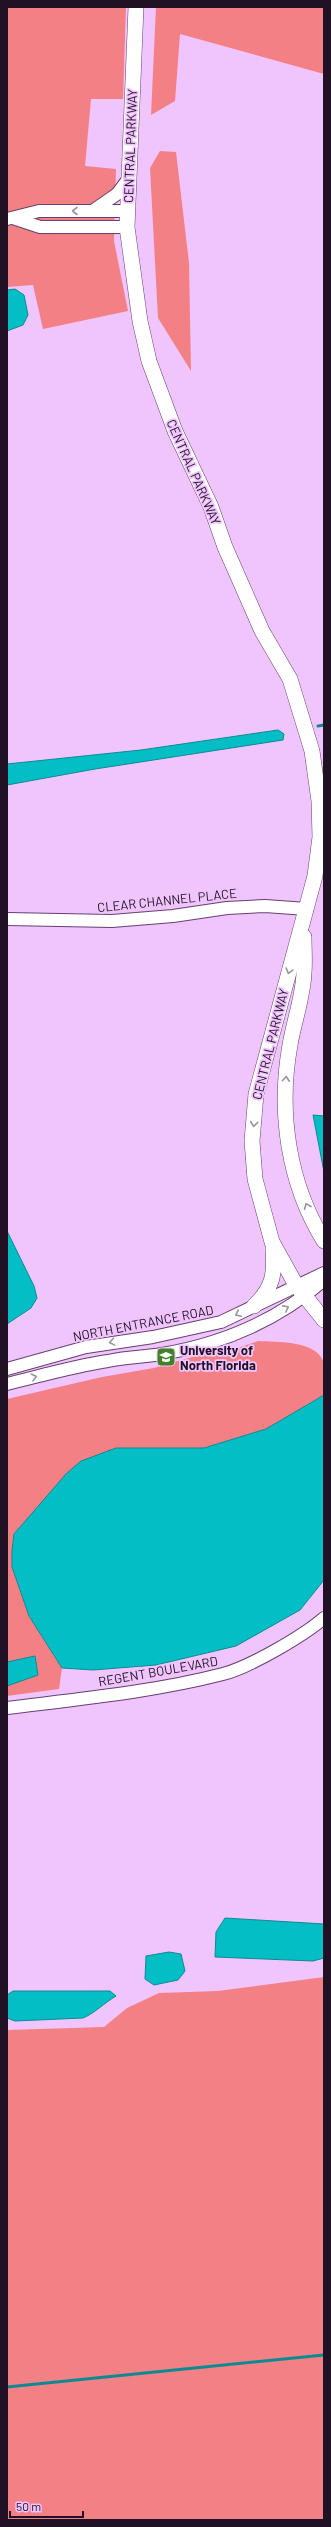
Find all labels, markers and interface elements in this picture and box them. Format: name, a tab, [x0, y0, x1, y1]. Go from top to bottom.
street label: CENTRAL PARKWAY	[120, 89, 140, 203]
one-way arrow	[72, 207, 78, 215]
street label: CENTRAL PARKWAY	[164, 417, 224, 527]
street label: CLEAR CHANNEL PLACE	[96, 885, 238, 915]
one-way arrow	[285, 967, 294, 974]
street label: CENTRAL PARKWAY	[248, 987, 292, 1101]
one-way arrow	[281, 1076, 290, 1082]
one-way arrow	[249, 1121, 258, 1127]
one-way arrow	[303, 1203, 311, 1210]
street label: NORTH ENTRANCE ROAD	[71, 1302, 215, 1344]
one-way arrow	[282, 1306, 289, 1313]
one-way arrow	[235, 1309, 242, 1317]
one-way arrow	[109, 1338, 115, 1346]
place label: University of North Florida	[180, 1342, 256, 1373]
school or university icon: University of North Florida	[155, 1346, 177, 1368]
one-way arrow	[31, 1374, 38, 1382]
street label: REGENT BOULEVARD	[97, 1653, 219, 1689]
scale bar	[10, 2493, 83, 2519]
text: 50 m	[16, 2499, 41, 2513]

